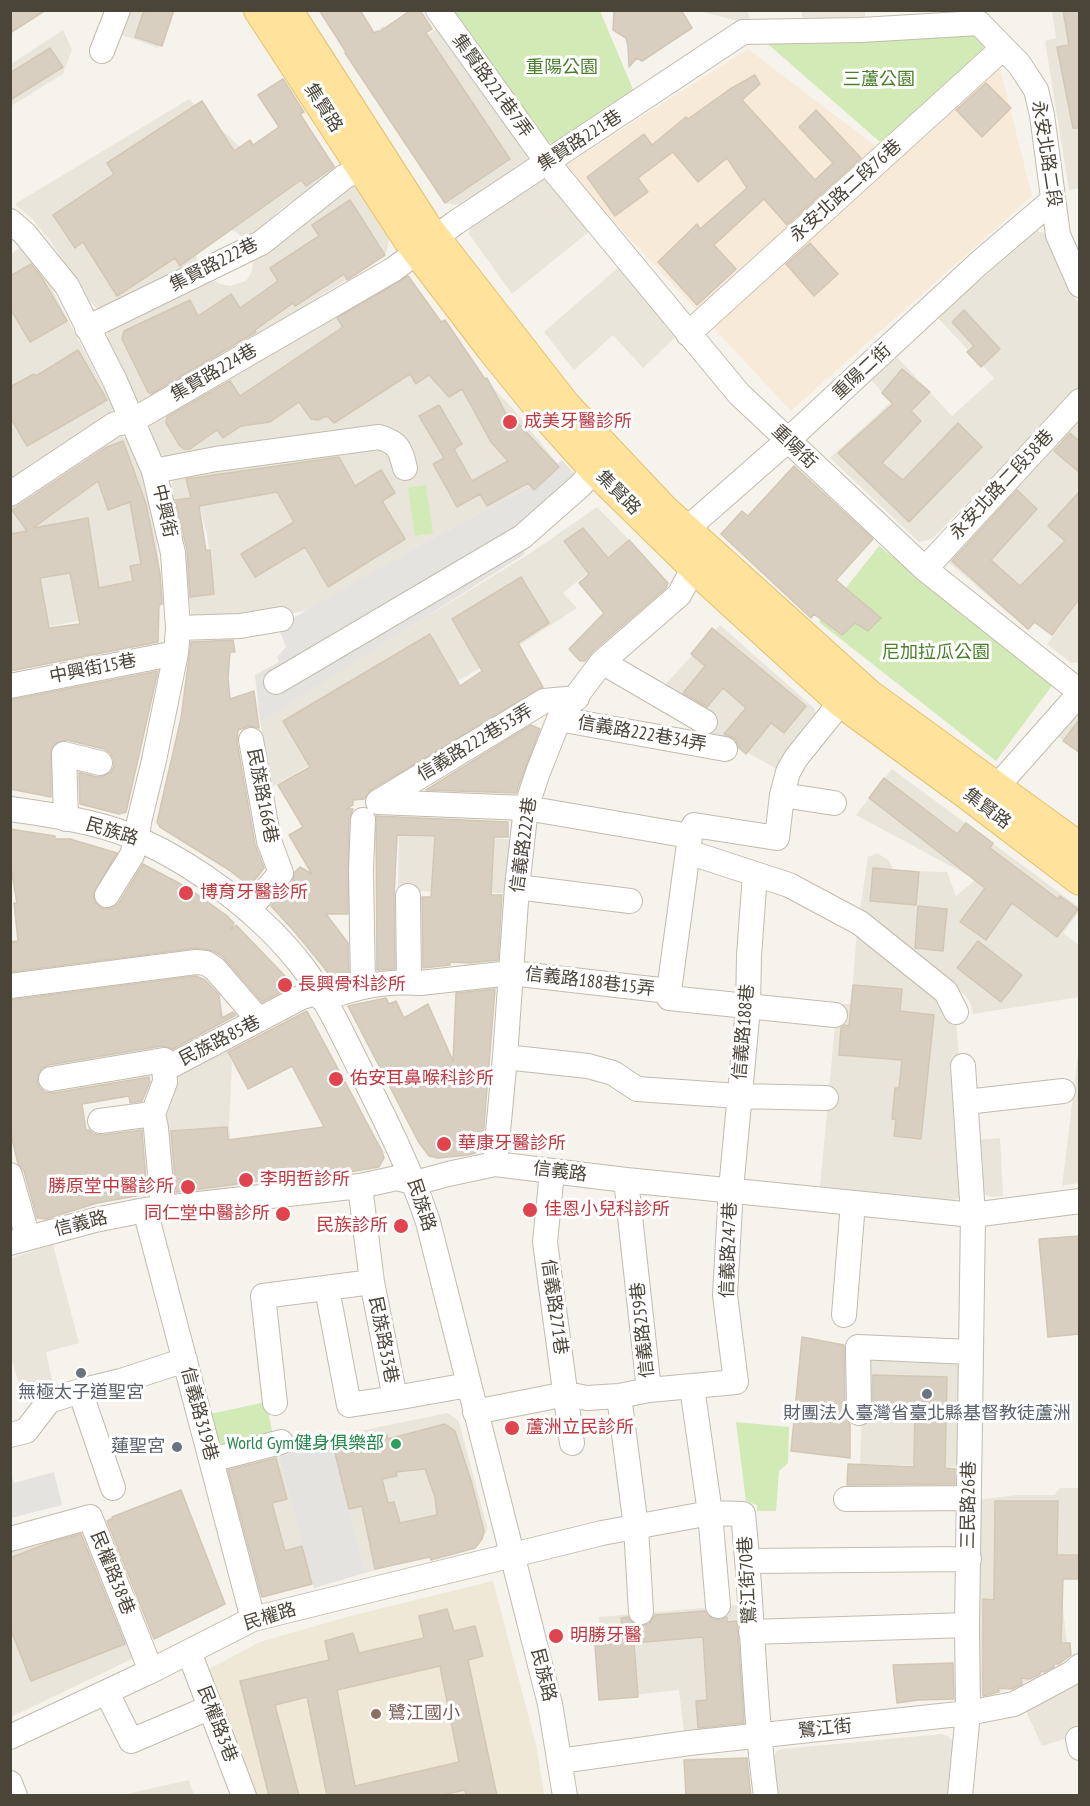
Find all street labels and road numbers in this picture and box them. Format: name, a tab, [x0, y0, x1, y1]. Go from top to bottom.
street label: 集賢路221巷7弄	[447, 30, 537, 142]
street label: 集賢路	[299, 79, 347, 137]
street label: 永安北路二段	[1027, 99, 1065, 209]
street label: 集賢路221巷	[534, 106, 626, 176]
street label: 永安北路二段76巷	[786, 135, 906, 247]
street label: 集賢路222巷	[166, 234, 262, 296]
street label: 集賢路224巷	[167, 340, 261, 406]
street label: 重陽二街	[828, 340, 896, 404]
street label: 重陽街	[767, 420, 821, 474]
street label: 永安北路二段58巷	[946, 426, 1058, 544]
street label: 集賢路	[591, 466, 645, 520]
street label: 中興街	[147, 482, 181, 540]
street label: 中興街15巷	[48, 650, 138, 688]
street label: 信義路222巷53弄	[414, 700, 536, 786]
street label: 信義路222巷34弄	[576, 712, 708, 756]
street label: 民族路166巷	[242, 747, 282, 845]
street label: 集賢路	[959, 784, 1015, 834]
street label: 信義路222巷	[507, 796, 541, 894]
street label: 民族路	[83, 814, 141, 850]
street label: 信義路188巷15弄	[524, 963, 656, 1001]
street label: 信義路188巷	[729, 983, 759, 1081]
street label: 民族路85巷	[176, 1011, 264, 1071]
street label: 信義路	[532, 1158, 588, 1186]
street label: 民族路	[402, 1176, 440, 1234]
street label: 信義路247巷	[717, 1202, 741, 1298]
street label: 信義路	[52, 1207, 110, 1241]
street label: 信義路271巷	[537, 1258, 571, 1356]
street label: 信義路259巷	[627, 1281, 659, 1379]
street label: 民族路33巷	[364, 1295, 402, 1385]
street label: 信義路319巷	[176, 1365, 222, 1463]
street label: 三民路26巷	[957, 1461, 981, 1549]
street label: 民權路38巷	[85, 1528, 139, 1618]
street label: 鷺江街70巷	[735, 1535, 761, 1625]
street label: 民權路	[241, 1599, 299, 1635]
street label: 民族路	[526, 1646, 560, 1704]
street label: 民權路3巷	[193, 1683, 241, 1765]
street label: 鷺江街	[797, 1715, 853, 1743]

